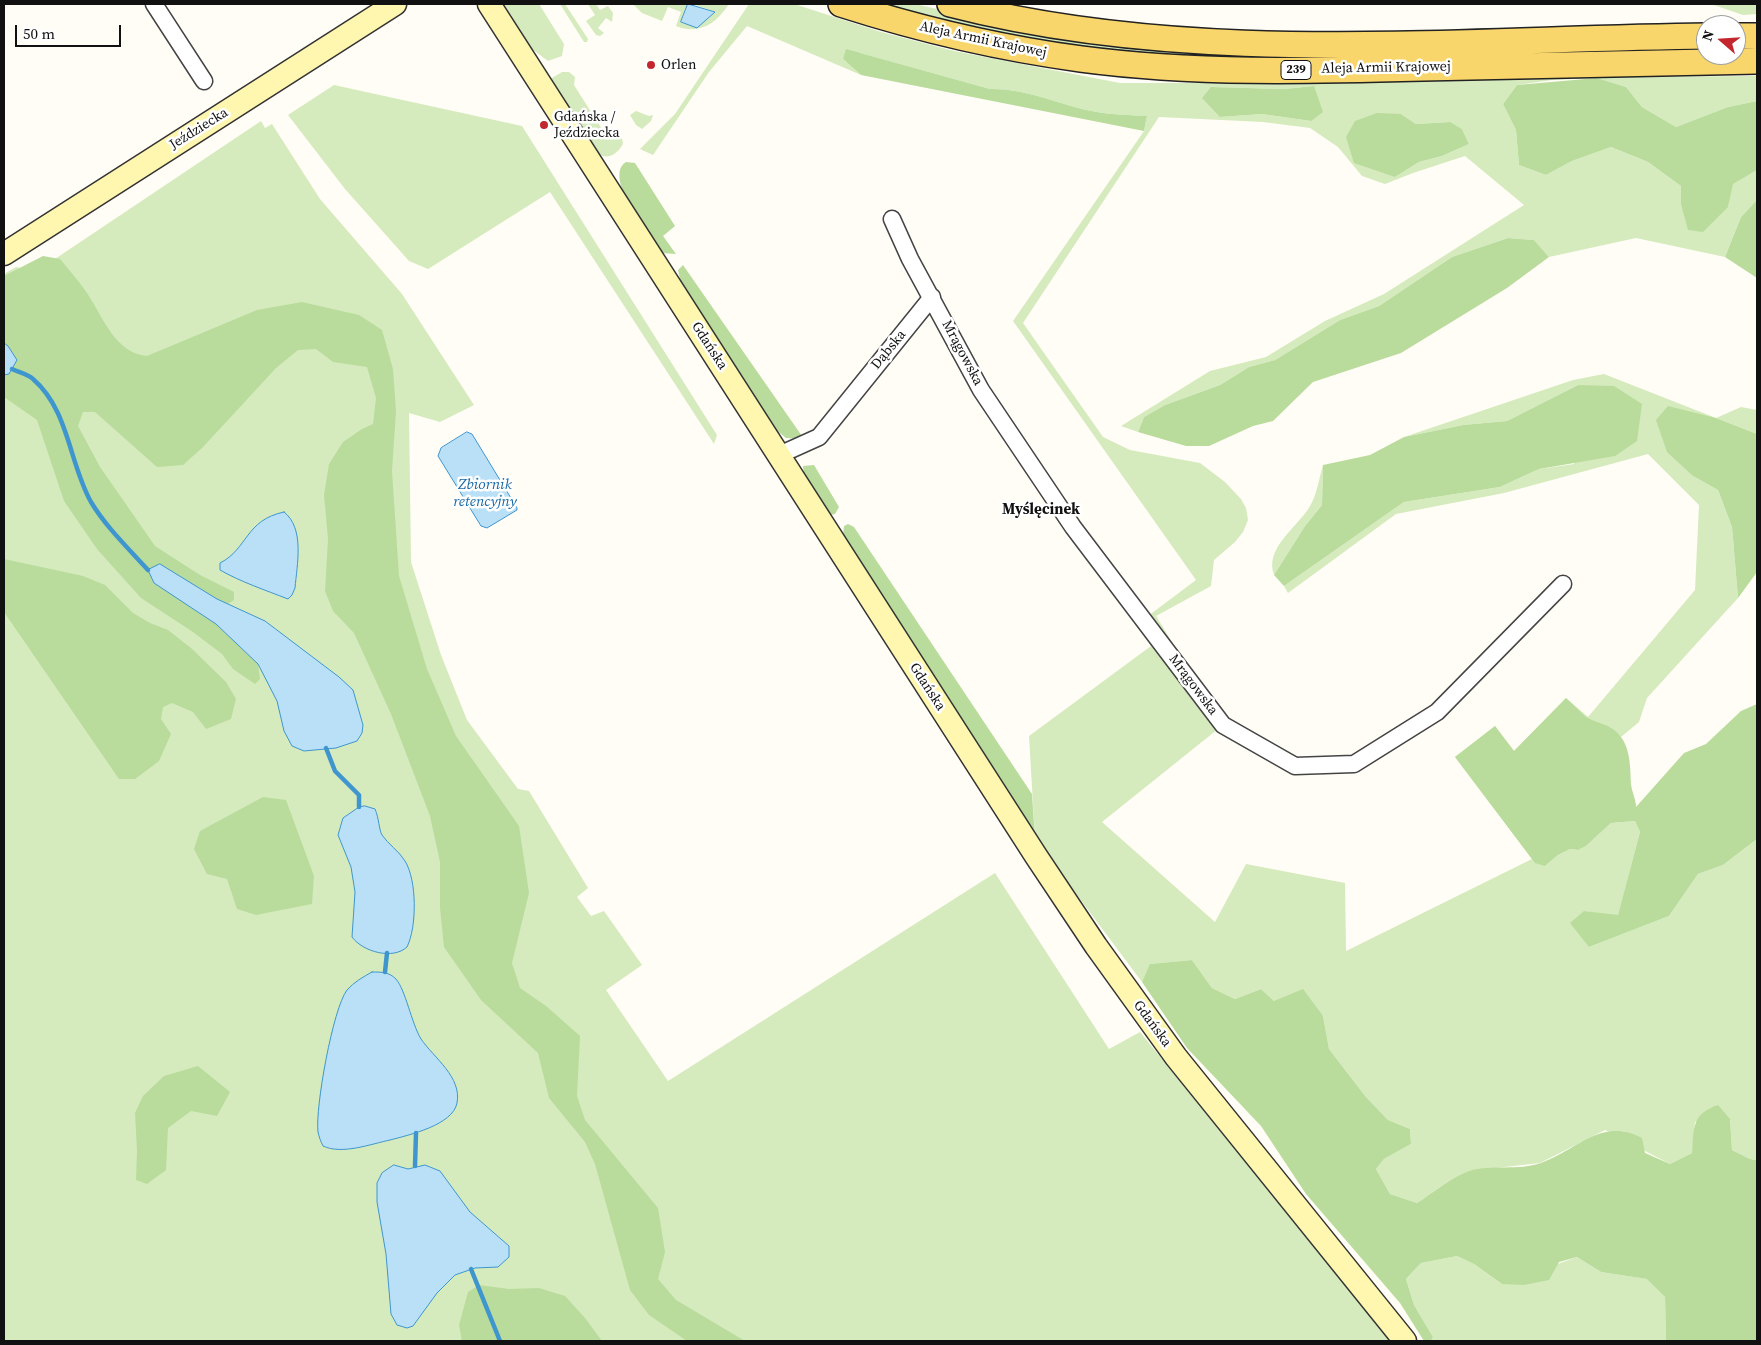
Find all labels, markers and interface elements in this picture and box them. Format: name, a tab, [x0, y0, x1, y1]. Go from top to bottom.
scale bar	[18, 15, 124, 47]
north arrow	[1696, 15, 1746, 65]
street label: Aleja Armii Krajowej	[918, 18, 1048, 62]
text: 50 m	[23, 23, 55, 44]
text: N	[1697, 27, 1719, 44]
place label: Orlen	[661, 57, 696, 73]
street label: Aleja Armii Krajowej	[1321, 58, 1451, 78]
marker: Orlen	[645, 59, 657, 71]
road number: 239	[1281, 60, 1311, 80]
street label: Jeździecka	[167, 105, 231, 153]
place label: Gdańska / Jeździecka	[554, 109, 620, 142]
marker: Gdańska / Jeździecka	[538, 119, 550, 131]
street label: Mrągowska	[938, 318, 986, 388]
street label: Gdańska	[687, 319, 731, 373]
street label: Dąbska	[868, 327, 910, 373]
water label: Zbiornik retencyjny	[453, 476, 517, 511]
district label: Myślęcinek	[1002, 501, 1080, 519]
street label: Mrągowska	[1165, 651, 1221, 719]
street label: Gdańska	[905, 660, 949, 714]
street label: Gdańska	[1129, 997, 1175, 1051]

